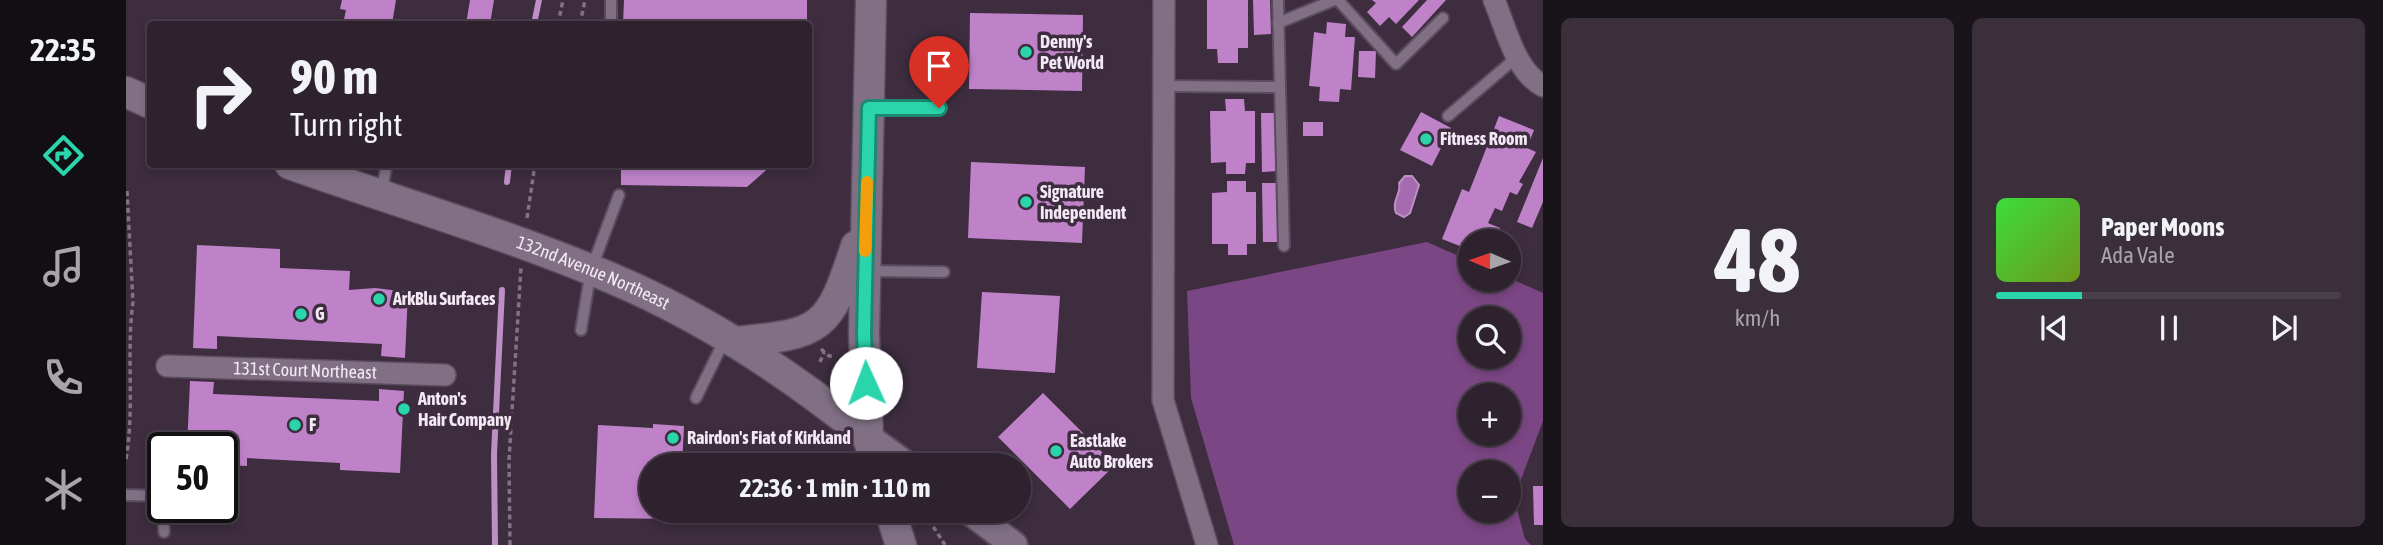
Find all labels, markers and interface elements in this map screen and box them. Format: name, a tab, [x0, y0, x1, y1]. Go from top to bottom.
text: 22:35	[30, 31, 96, 68]
place label: Denny's Pet World	[1040, 31, 1104, 73]
pin	[909, 36, 969, 108]
marker: Denny's Pet World	[1018, 44, 1034, 60]
icon: arrive	[920, 47, 958, 85]
text: 90 m	[290, 48, 378, 104]
icon: right	[175, 49, 266, 140]
text: Turn right	[290, 106, 403, 143]
place label: Fitness Room	[1440, 128, 1528, 149]
icon: directions	[39, 131, 88, 180]
marker: Fitness Room	[1418, 131, 1434, 147]
place label: Signature Independent	[1040, 181, 1127, 223]
marker: Signature Independent	[1018, 194, 1034, 210]
text: 48	[1715, 207, 1800, 311]
text: Paper Moons	[2101, 212, 2224, 242]
north arrow	[1458, 229, 1521, 292]
map controls	[1458, 229, 1521, 523]
street label: 132nd Avenue Northeast	[514, 231, 673, 314]
icon: music	[39, 242, 88, 291]
text: Ada Vale	[2101, 242, 2175, 268]
place label: ArkBlu Surfaces	[392, 288, 496, 309]
marker: ArkBlu Surfaces	[371, 291, 387, 307]
place label: G	[315, 303, 325, 324]
text: km/h	[1735, 305, 1780, 331]
marker: G	[293, 306, 309, 322]
button: search	[1458, 306, 1521, 369]
icon: previous	[2035, 309, 2073, 347]
icon: pause	[2150, 309, 2188, 347]
icon: next	[2265, 309, 2303, 347]
position arrow	[829, 346, 903, 420]
icon: phone	[39, 353, 88, 402]
street label: 131st Court Northeast	[233, 357, 377, 383]
button: +	[1458, 383, 1521, 446]
place label: Anton's Hair Company	[417, 388, 512, 430]
marker: Anton's Hair Company	[396, 401, 412, 417]
place label: F	[309, 414, 316, 435]
marker: F	[287, 417, 303, 433]
place label: Rairdon's Fiat of Kirkland	[687, 427, 851, 448]
marker: Rairdon's Fiat of Kirkland	[665, 430, 681, 446]
place label: Eastlake Auto Brokers	[1069, 430, 1154, 472]
speed limit sign: 50	[147, 432, 238, 523]
marker: Eastlake Auto Brokers	[1048, 443, 1064, 459]
button: −	[1458, 460, 1521, 523]
icon: climate	[39, 465, 88, 514]
text: 22:36 · 1 min · 110 m	[740, 473, 930, 503]

